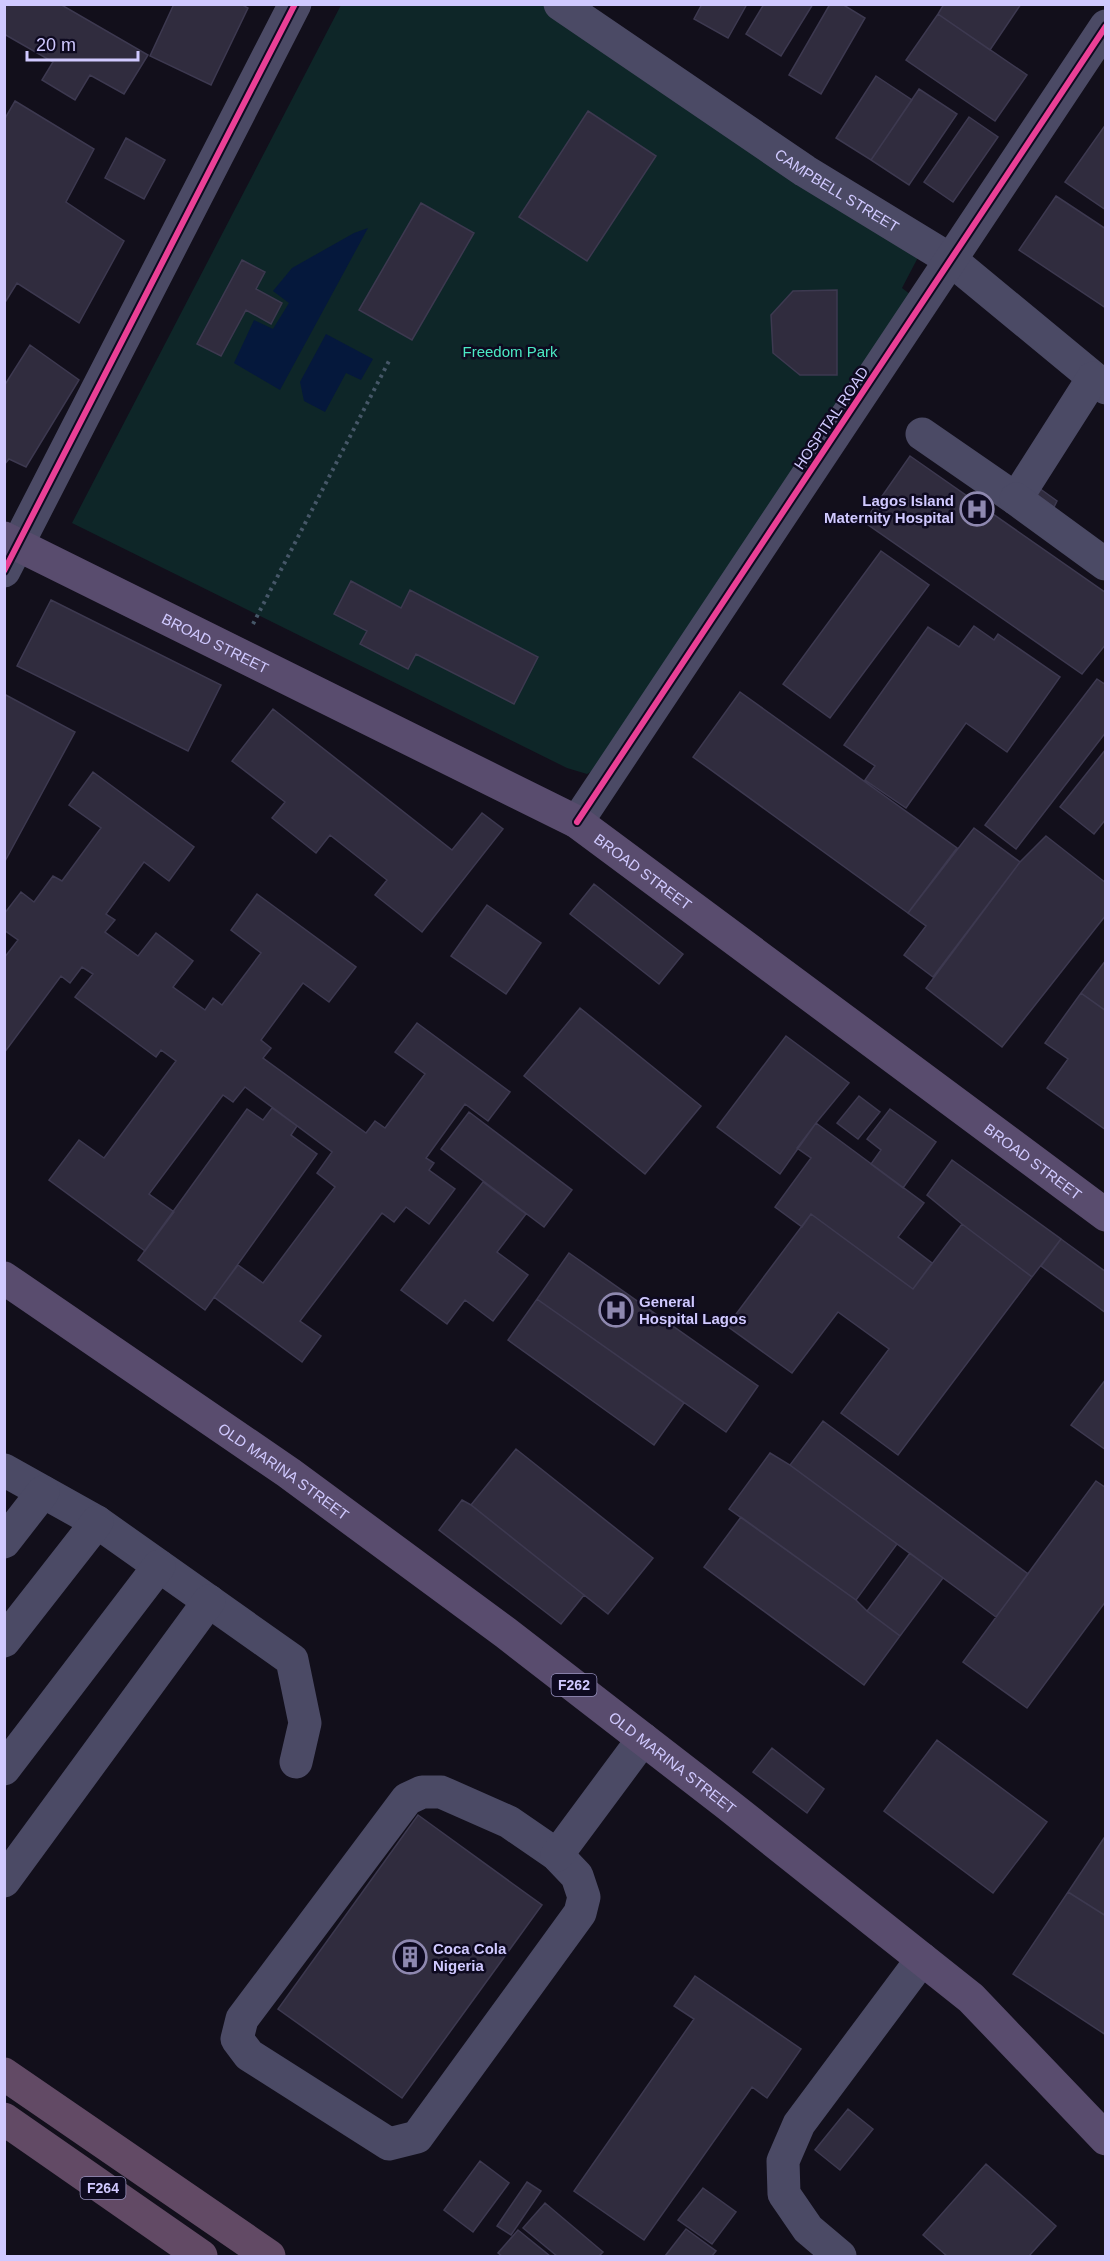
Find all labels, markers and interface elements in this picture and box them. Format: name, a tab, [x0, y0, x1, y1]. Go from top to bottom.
scale bar	[27, 24, 138, 62]
text: 20 m	[36, 35, 76, 55]
street label: CAMPBELL STREET	[772, 145, 902, 235]
park label: Freedom Park	[462, 343, 558, 360]
street label: HOSPITAL ROAD	[790, 363, 872, 473]
hospital icon: Lagos Island Maternity Hospital	[959, 491, 995, 527]
place label: Lagos Island Maternity Hospital	[824, 492, 954, 526]
street label: BROAD STREET	[159, 609, 272, 676]
street label: BROAD STREET	[591, 830, 695, 913]
street label: BROAD STREET	[981, 1119, 1085, 1203]
hospital icon: General Hospital Lagos	[598, 1292, 634, 1328]
place label: General Hospital Lagos	[639, 1293, 747, 1327]
street label: OLD MARINA STREET	[215, 1419, 353, 1523]
road number: F262	[552, 1674, 596, 1696]
street label: OLD MARINA STREET	[606, 1708, 740, 1817]
building icon: Coca Cola Nigeria	[392, 1939, 428, 1975]
place label: Coca Cola Nigeria	[433, 1940, 507, 1974]
road number: F264	[80, 2177, 126, 2199]

